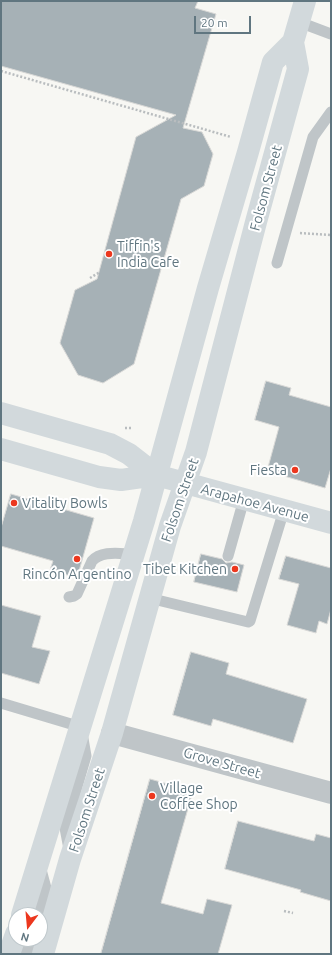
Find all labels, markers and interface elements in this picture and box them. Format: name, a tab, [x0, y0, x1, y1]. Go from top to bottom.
scale bar	[196, 8, 253, 34]
text: 20 m	[201, 16, 228, 29]
street label: Folsom Street	[247, 143, 285, 233]
place label: Tiffin's India Cafe	[117, 238, 179, 270]
marker: Tiffin's India Cafe	[104, 249, 114, 259]
street label: Folsom Street	[158, 456, 202, 544]
place label: Fiesta	[250, 462, 287, 478]
marker: Fiesta	[290, 465, 300, 475]
street label: Arapahoe Avenue	[199, 480, 311, 526]
place label: Vitality Bowls	[22, 495, 108, 511]
marker: Vitality Bowls	[9, 498, 19, 508]
marker: Rincón Argentino	[72, 554, 82, 564]
place label: Tibet Kitchen	[143, 561, 227, 577]
marker: Tibet Kitchen	[230, 564, 240, 574]
place label: Rincón Argentino	[22, 566, 132, 582]
street label: Grove Street	[181, 744, 263, 782]
street label: Folsom Street	[65, 766, 109, 854]
place label: Village Coffee Shop	[160, 780, 238, 812]
marker: Village Coffee Shop	[147, 791, 157, 801]
north arrow	[8, 907, 48, 947]
text: N	[19, 931, 31, 944]

